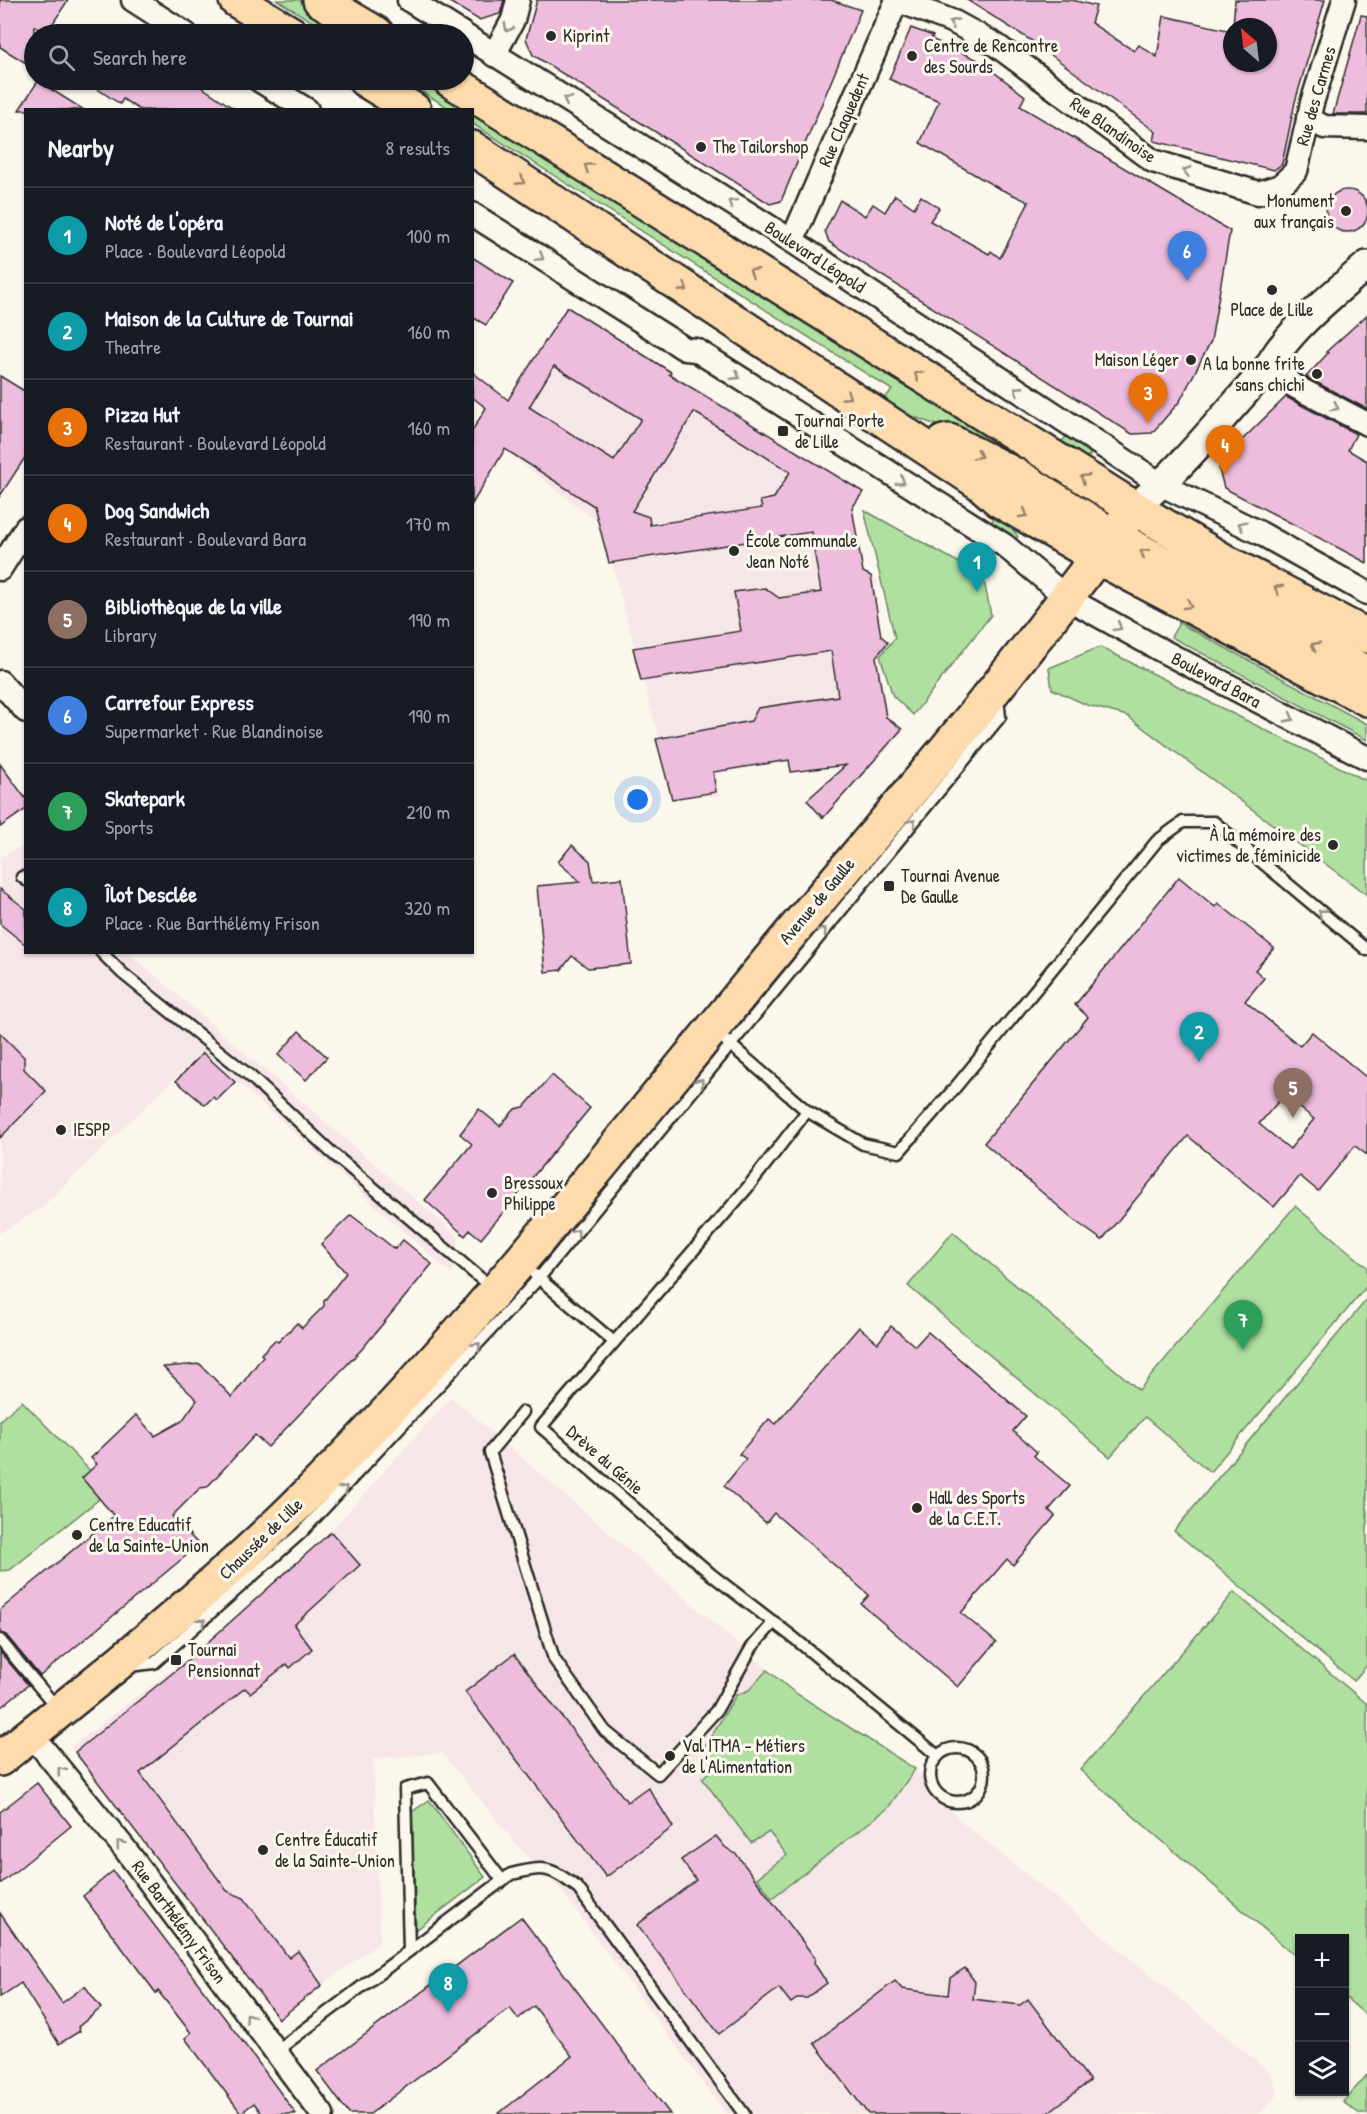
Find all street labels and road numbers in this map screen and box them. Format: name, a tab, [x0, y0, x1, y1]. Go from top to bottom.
street label: Rue des Carmes	[1289, 43, 1342, 148]
street label: Rue Claquedent	[812, 68, 876, 170]
street label: Rue Blandinoise	[1065, 91, 1162, 169]
street label: Boulevard Léopold	[760, 215, 871, 299]
street label: Boulevard Bara	[1167, 646, 1265, 714]
street label: Avenue de Gaulle	[773, 852, 860, 949]
street label: Drève du Génie	[561, 1419, 649, 1500]
street label: Chaussée de Lille	[213, 1492, 308, 1585]
street label: Rue Barthélémy Frison	[126, 1855, 233, 1988]

